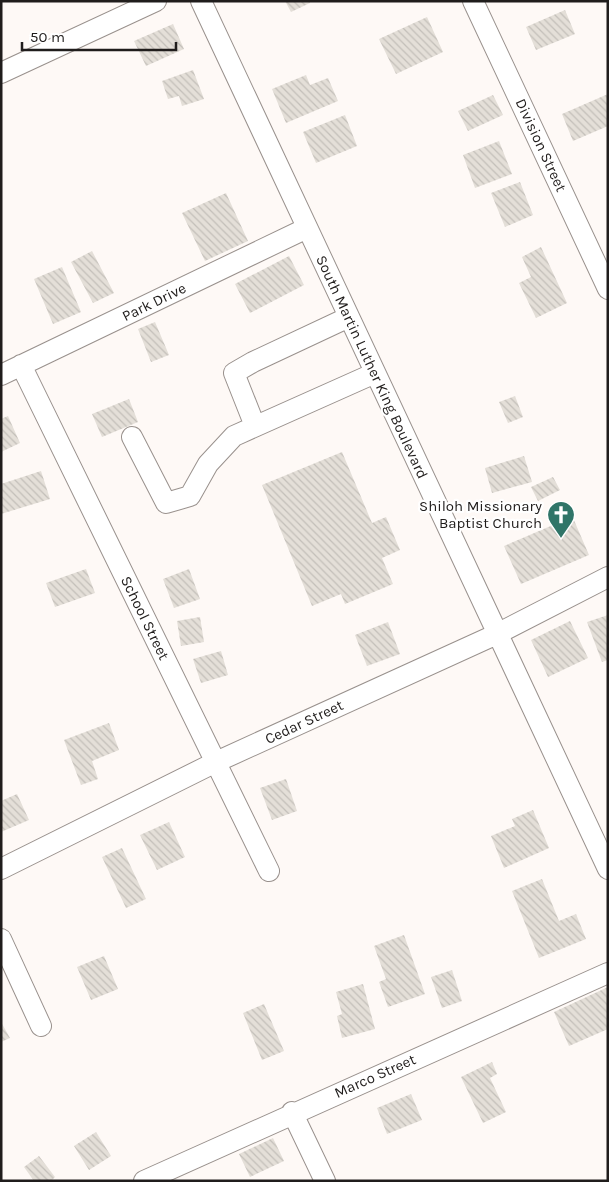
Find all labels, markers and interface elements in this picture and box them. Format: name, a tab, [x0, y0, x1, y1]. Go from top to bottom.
scale bar	[22, 20, 176, 52]
text: 50 m	[30, 28, 65, 46]
street label: Division Street	[512, 96, 571, 195]
street label: South Martin Luther King Boulevard	[312, 252, 432, 482]
street label: Park Drive	[119, 279, 189, 325]
place label: Shiloh Missionary Baptist Church	[419, 497, 542, 532]
church icon: Shiloh Missionary Baptist Church	[546, 500, 576, 539]
street label: School Street	[117, 573, 173, 663]
street label: Cedar Street	[262, 696, 346, 748]
street label: Marco Street	[332, 1050, 419, 1102]

